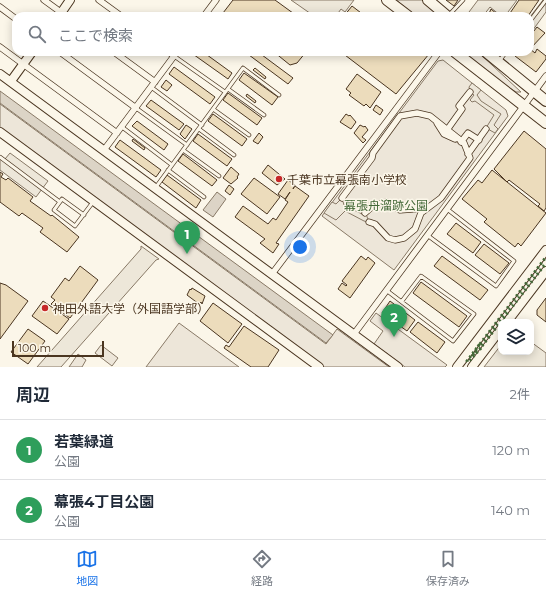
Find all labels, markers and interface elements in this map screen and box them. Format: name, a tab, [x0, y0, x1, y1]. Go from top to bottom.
search box	[12, 12, 534, 56]
icon: search	[26, 23, 48, 45]
text: ここで検索	[58, 26, 133, 45]
place label: 千葉市立幕張南小学校	[287, 172, 407, 187]
marker: 千葉市立幕張南小学校	[274, 174, 284, 184]
park label: 幕張舟溜跡公園	[344, 198, 428, 213]
pin: 1	[174, 221, 200, 254]
your location	[290, 237, 310, 257]
place label: 神田外語大学（外国語学部）	[53, 301, 209, 316]
marker: 神田外語大学（外国語学部）	[40, 303, 50, 313]
pin: 2	[381, 304, 407, 337]
map controls	[498, 319, 534, 355]
button: layers	[498, 319, 534, 355]
scale bar	[12, 339, 104, 358]
text: 100 m	[18, 341, 51, 355]
text: 周辺	[16, 385, 50, 405]
text: 2件	[510, 386, 530, 402]
text: 若葉緑道	[54, 432, 114, 451]
text: 1	[26, 442, 32, 458]
text: 120 m	[492, 442, 530, 458]
text: 公園	[54, 453, 80, 469]
text: 幕張4丁目公園	[54, 492, 154, 511]
text: 2	[25, 502, 33, 518]
text: 140 m	[491, 502, 530, 518]
text: 公園	[54, 513, 80, 529]
tab: 地図	[76, 548, 98, 588]
tab: 経路	[251, 548, 273, 588]
tab: 保存済み	[426, 548, 470, 588]

